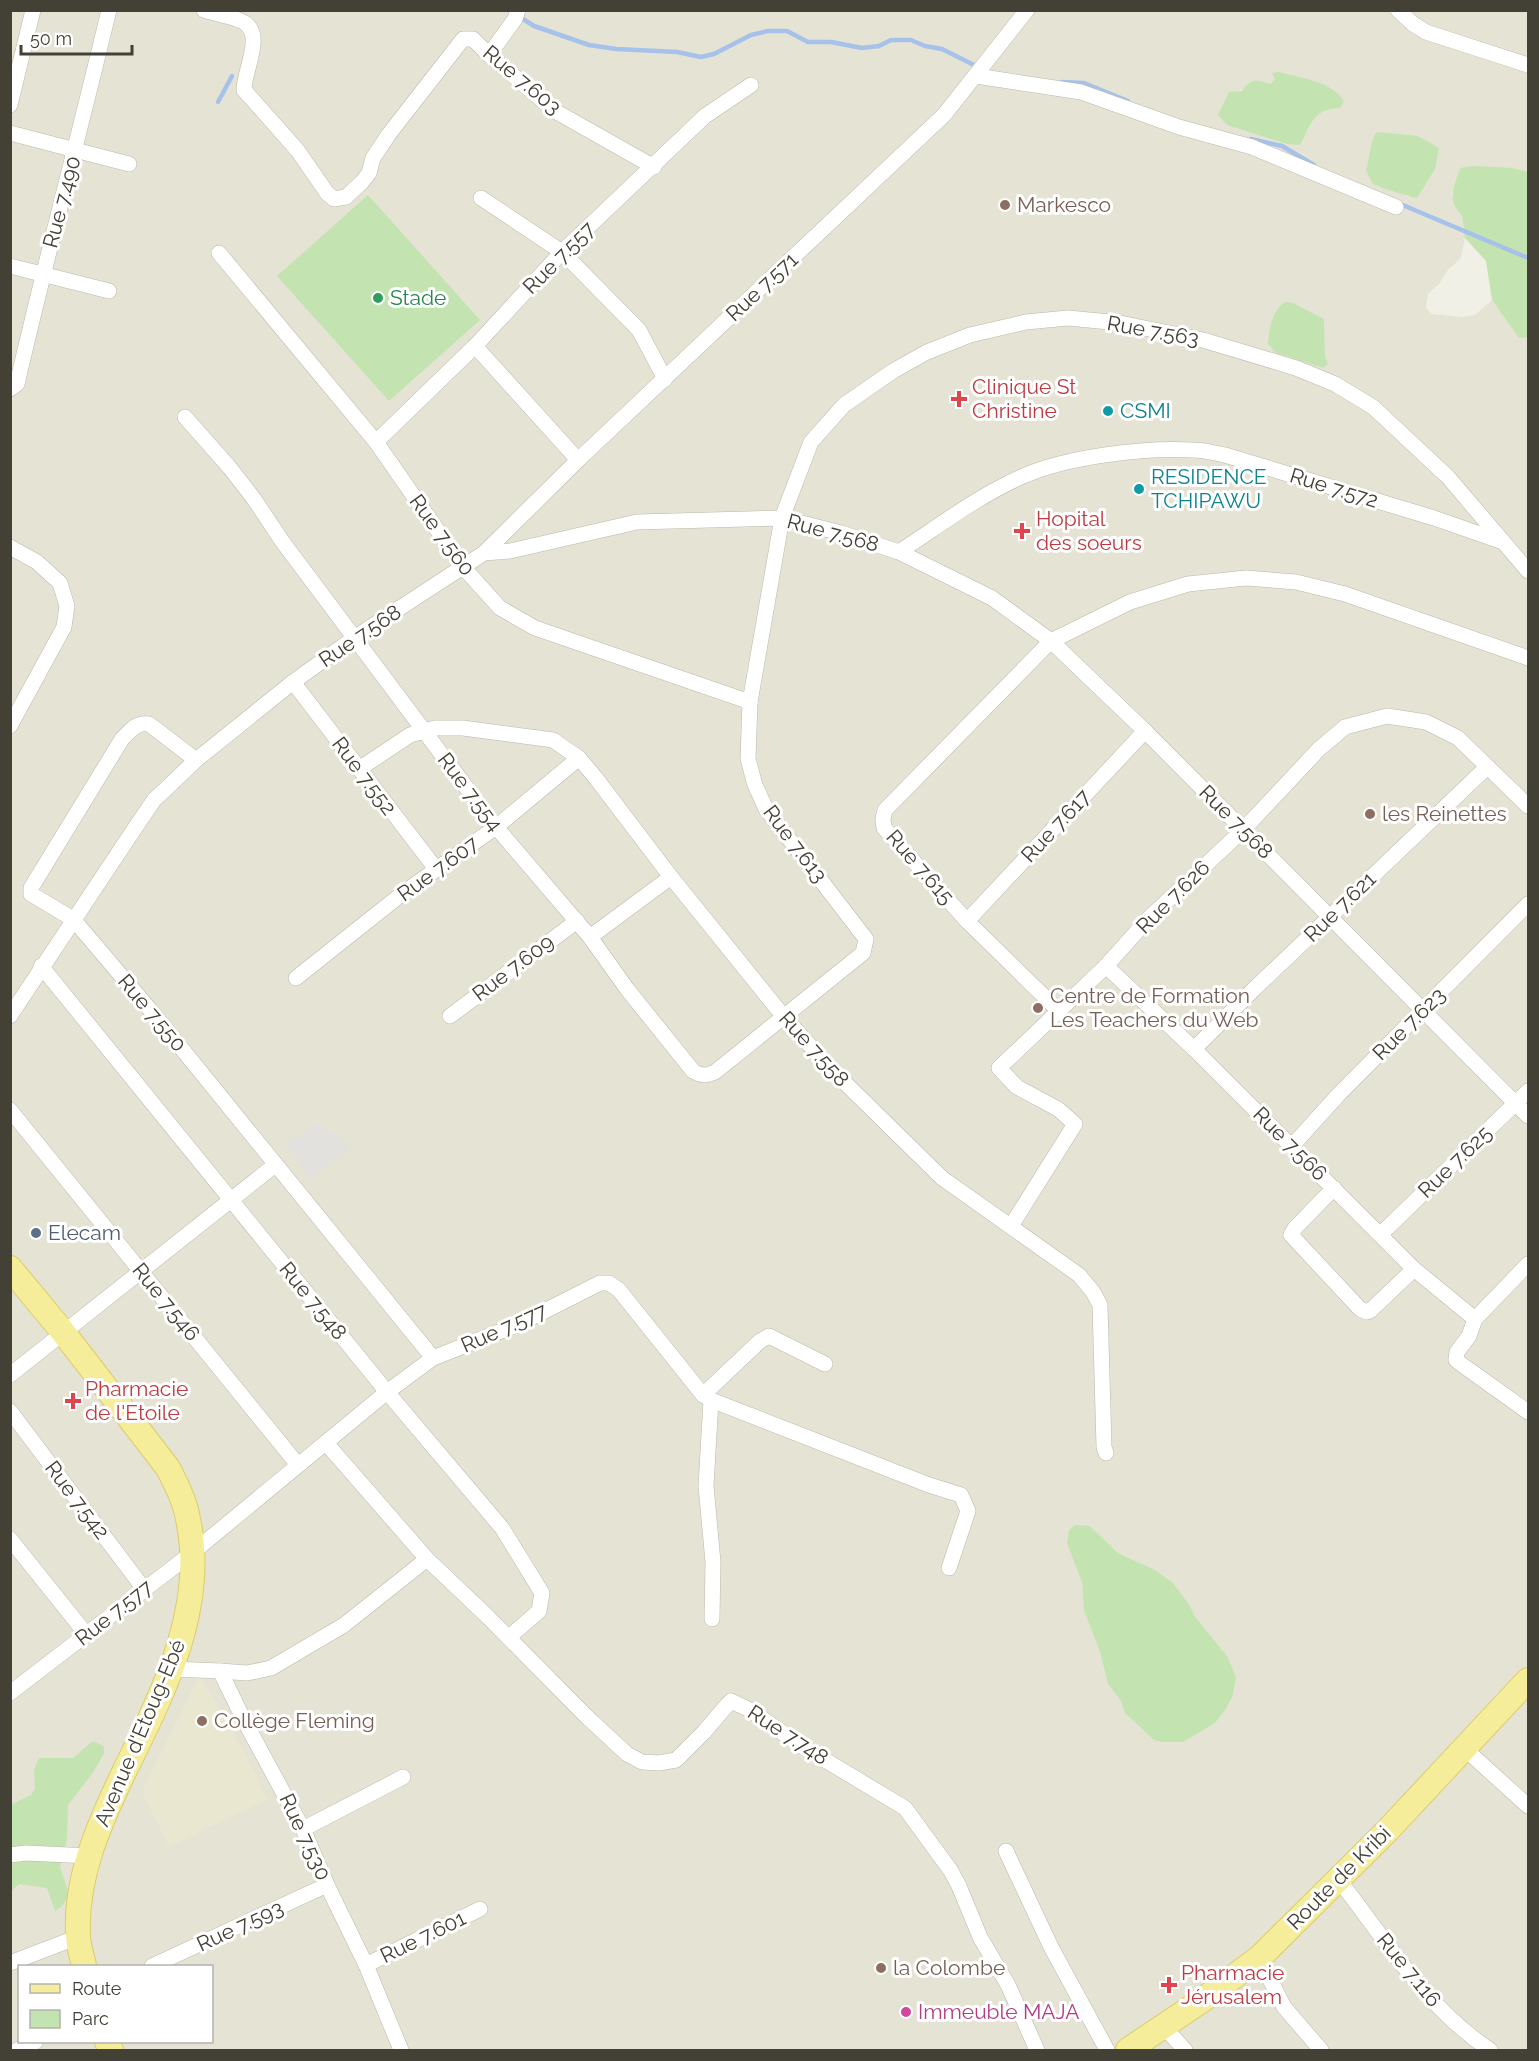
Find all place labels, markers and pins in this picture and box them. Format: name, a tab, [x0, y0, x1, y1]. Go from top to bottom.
place label: Markesco	[1017, 192, 1111, 217]
marker: Markesco	[998, 198, 1012, 212]
place label: Stade	[390, 285, 446, 310]
marker: Stade	[371, 291, 385, 305]
place label: Clinique St Christine	[972, 374, 1076, 423]
marker: Clinique St Christine	[950, 390, 968, 408]
place label: CSMI	[1120, 398, 1171, 423]
marker: CSMI	[1101, 404, 1115, 418]
place label: RESIDENCE TCHIPAWU	[1151, 464, 1267, 513]
marker: RESIDENCE TCHIPAWU	[1132, 482, 1146, 496]
place label: Hopital des soeurs	[1036, 506, 1142, 555]
marker: Hopital des soeurs	[1013, 522, 1031, 540]
place label: les Reinettes	[1382, 801, 1507, 826]
marker: les Reinettes	[1363, 807, 1377, 821]
place label: Centre de Formation Les Teachers du Web	[1050, 983, 1258, 1032]
marker: Centre de Formation Les Teachers du Web	[1031, 1001, 1045, 1015]
place label: Elecam	[48, 1220, 121, 1245]
marker: Elecam	[29, 1226, 43, 1240]
place label: Pharmacie de l'Etoile	[85, 1376, 188, 1425]
marker: Pharmacie de l'Etoile	[66, 1394, 80, 1408]
place label: Collège Fleming	[214, 1708, 375, 1733]
marker: Collège Fleming	[195, 1714, 209, 1728]
place label: la Colombe	[893, 1955, 1005, 1980]
place label: Pharmacie Jérusalem	[1181, 1960, 1284, 2009]
marker: la Colombe	[874, 1961, 888, 1975]
marker: Pharmacie Jérusalem	[1162, 1978, 1176, 1992]
place label: Immeuble MAJA	[918, 1999, 1080, 2024]
marker: Immeuble MAJA	[899, 2005, 913, 2019]

